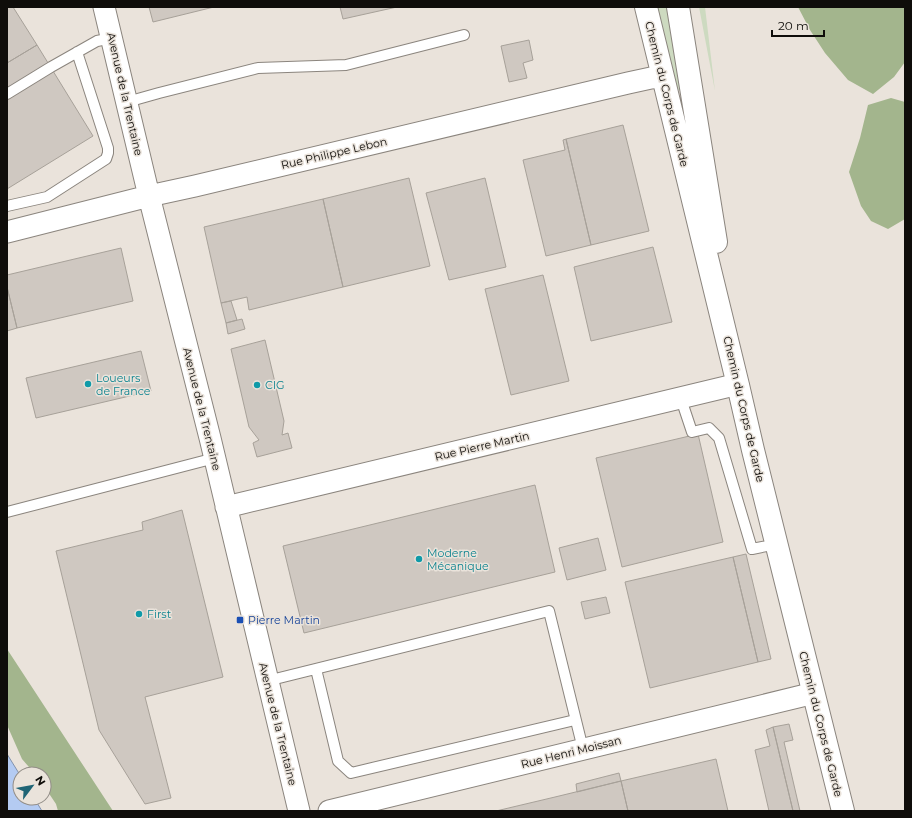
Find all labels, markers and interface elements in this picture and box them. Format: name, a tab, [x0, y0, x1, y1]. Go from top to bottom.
scale bar	[772, 12, 824, 38]
text: 20 m	[778, 18, 809, 33]
street label: Chemin du Corps de Garde	[642, 20, 692, 169]
street label: Avenue de la Trentaine	[104, 31, 146, 157]
street label: Rue Philippe Lebon	[280, 134, 388, 172]
street label: Chemin du Corps de Garde	[720, 335, 768, 484]
street label: Avenue de la Trentaine	[180, 346, 224, 472]
place label: Loueurs de France	[96, 371, 151, 398]
place label: CIG	[265, 378, 285, 392]
marker: Loueurs de France	[83, 379, 93, 389]
marker: CIG	[252, 380, 262, 390]
street label: Rue Pierre Martin	[433, 428, 531, 464]
place label: Moderne Mécanique	[427, 546, 489, 573]
marker: Moderne Mécanique	[414, 554, 424, 564]
place label: First	[147, 607, 172, 621]
marker: First	[134, 609, 144, 619]
place label: Pierre Martin	[248, 613, 320, 627]
marker: Pierre Martin	[235, 615, 245, 625]
street label: Chemin du Corps de Garde	[796, 650, 846, 799]
street label: Avenue de la Trentaine	[256, 661, 300, 787]
street label: Rue Henri Moissan	[519, 733, 623, 771]
north arrow	[12, 766, 52, 806]
text: N	[32, 773, 49, 788]

